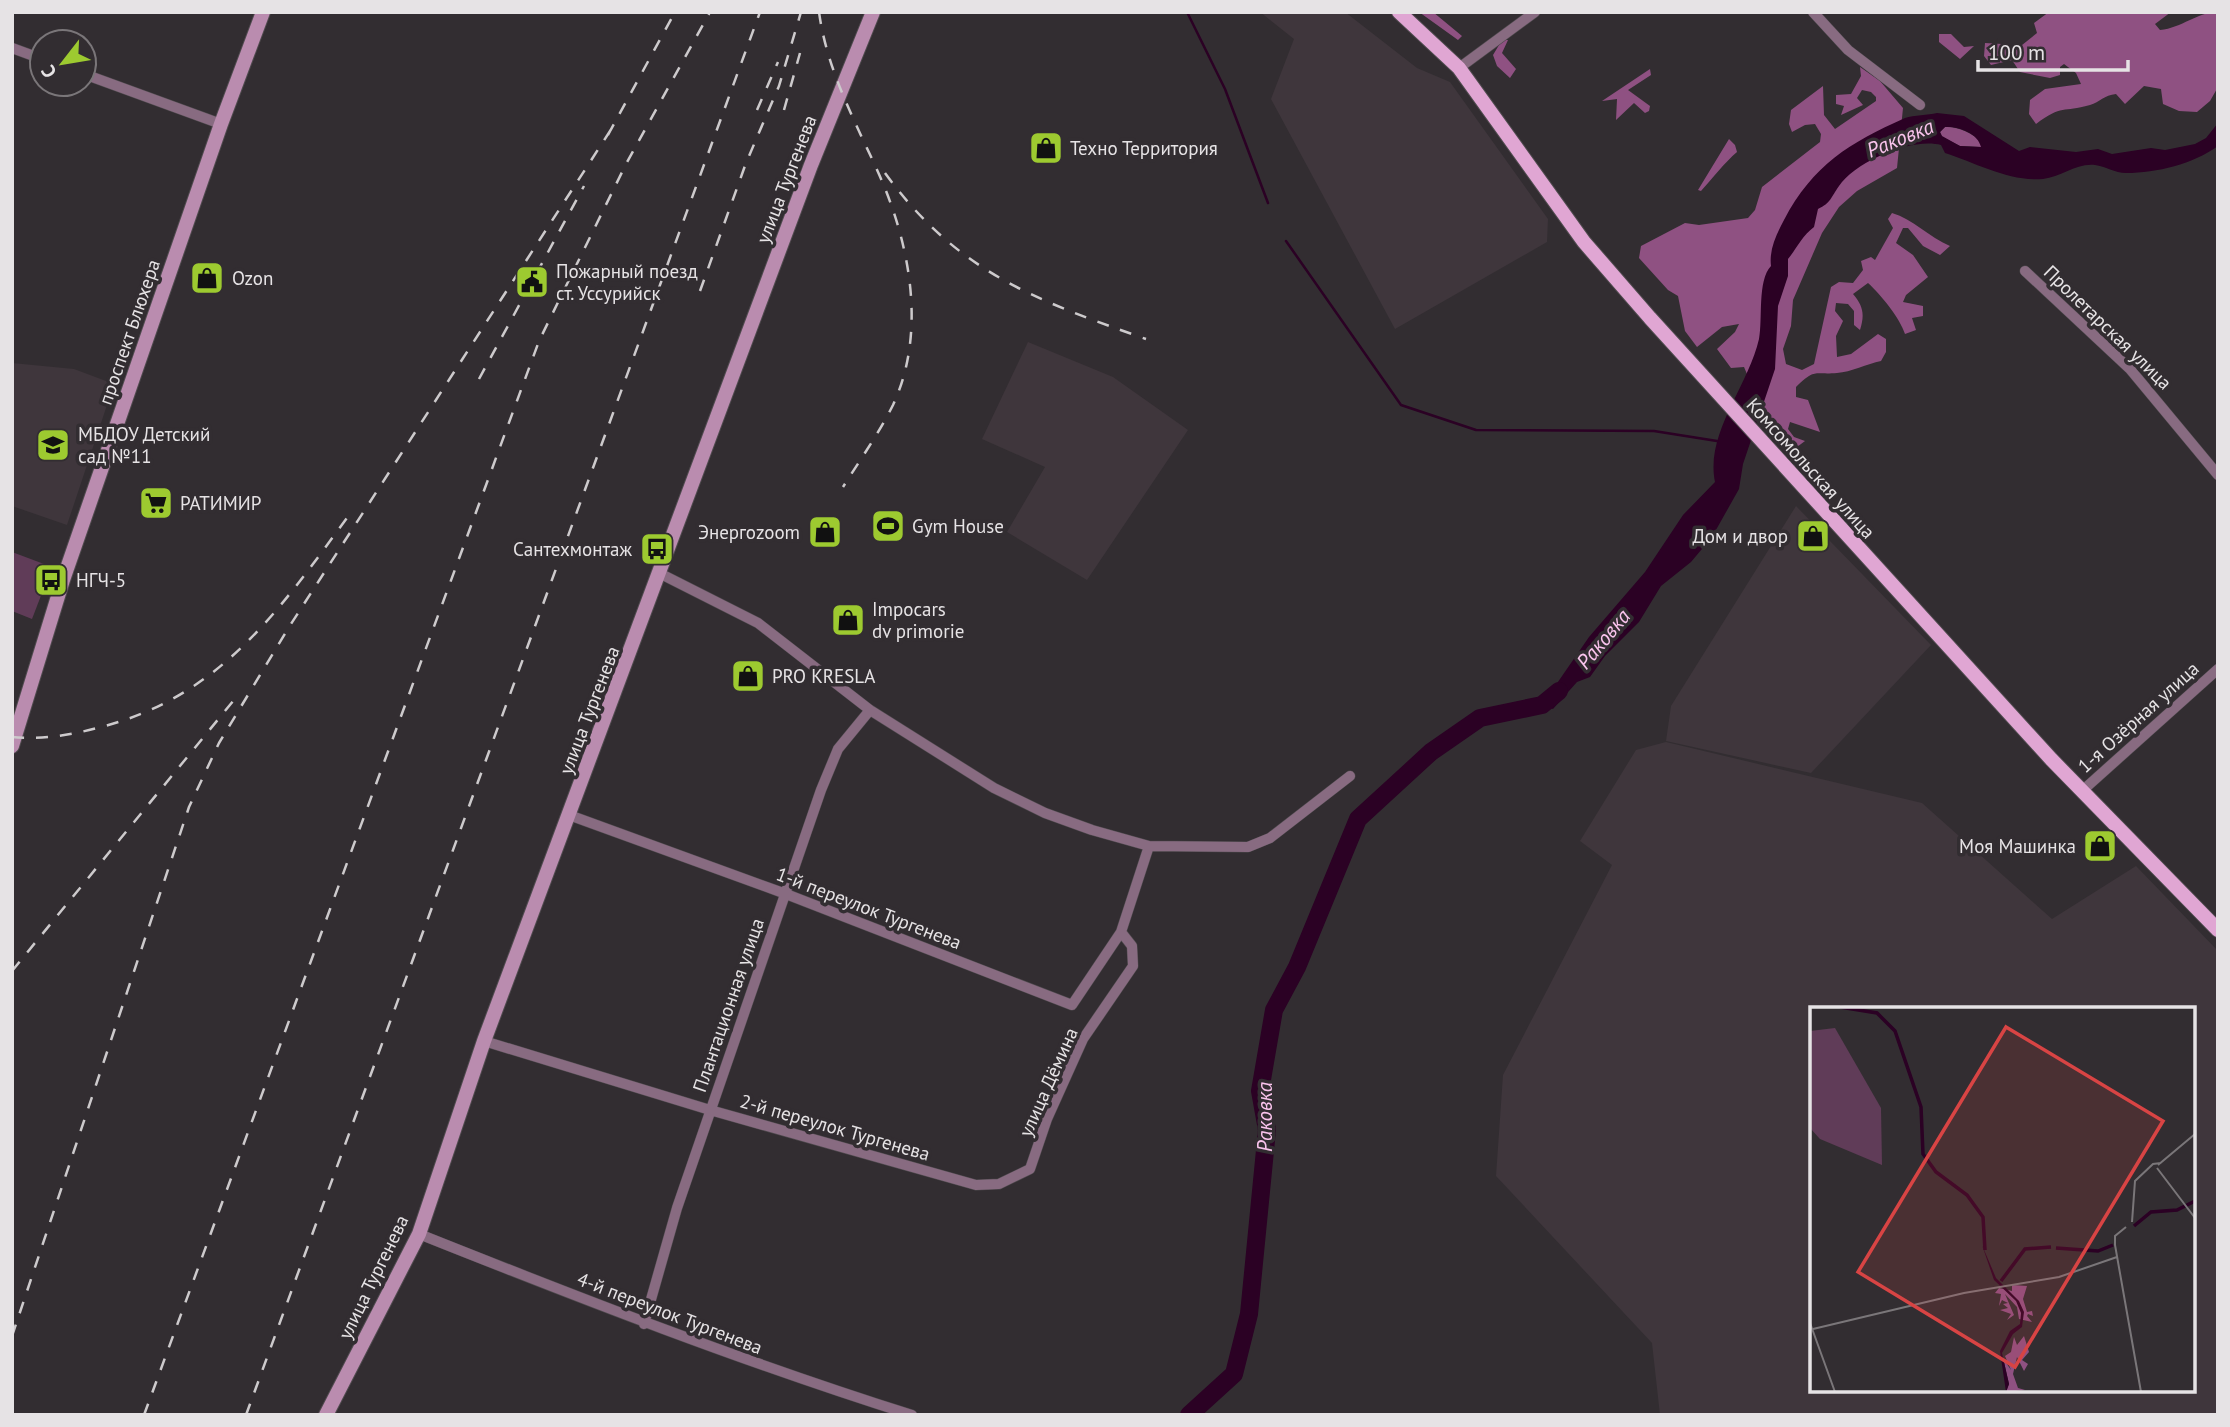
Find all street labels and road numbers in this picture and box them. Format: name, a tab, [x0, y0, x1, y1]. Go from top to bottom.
street label: улица Тургенева	[751, 112, 821, 246]
street label: проспект Блюхера	[93, 256, 165, 408]
street label: Пролетарская улица	[2039, 260, 2177, 394]
street label: Комсомольская улица	[1741, 393, 1881, 543]
street label: улица Тургенева	[554, 643, 624, 777]
street label: 1-я Озёрная улица	[2072, 656, 2204, 778]
street label: 1-й переулок Тургенева	[773, 862, 965, 954]
street label: Плантационная улица	[687, 915, 769, 1095]
street label: улица Дёмина	[1013, 1024, 1083, 1140]
street label: 2-й переулок Тургенева	[737, 1088, 933, 1166]
street label: улица Тургенева	[333, 1211, 413, 1343]
street label: 4-й переулок Тургенева	[574, 1267, 766, 1359]

